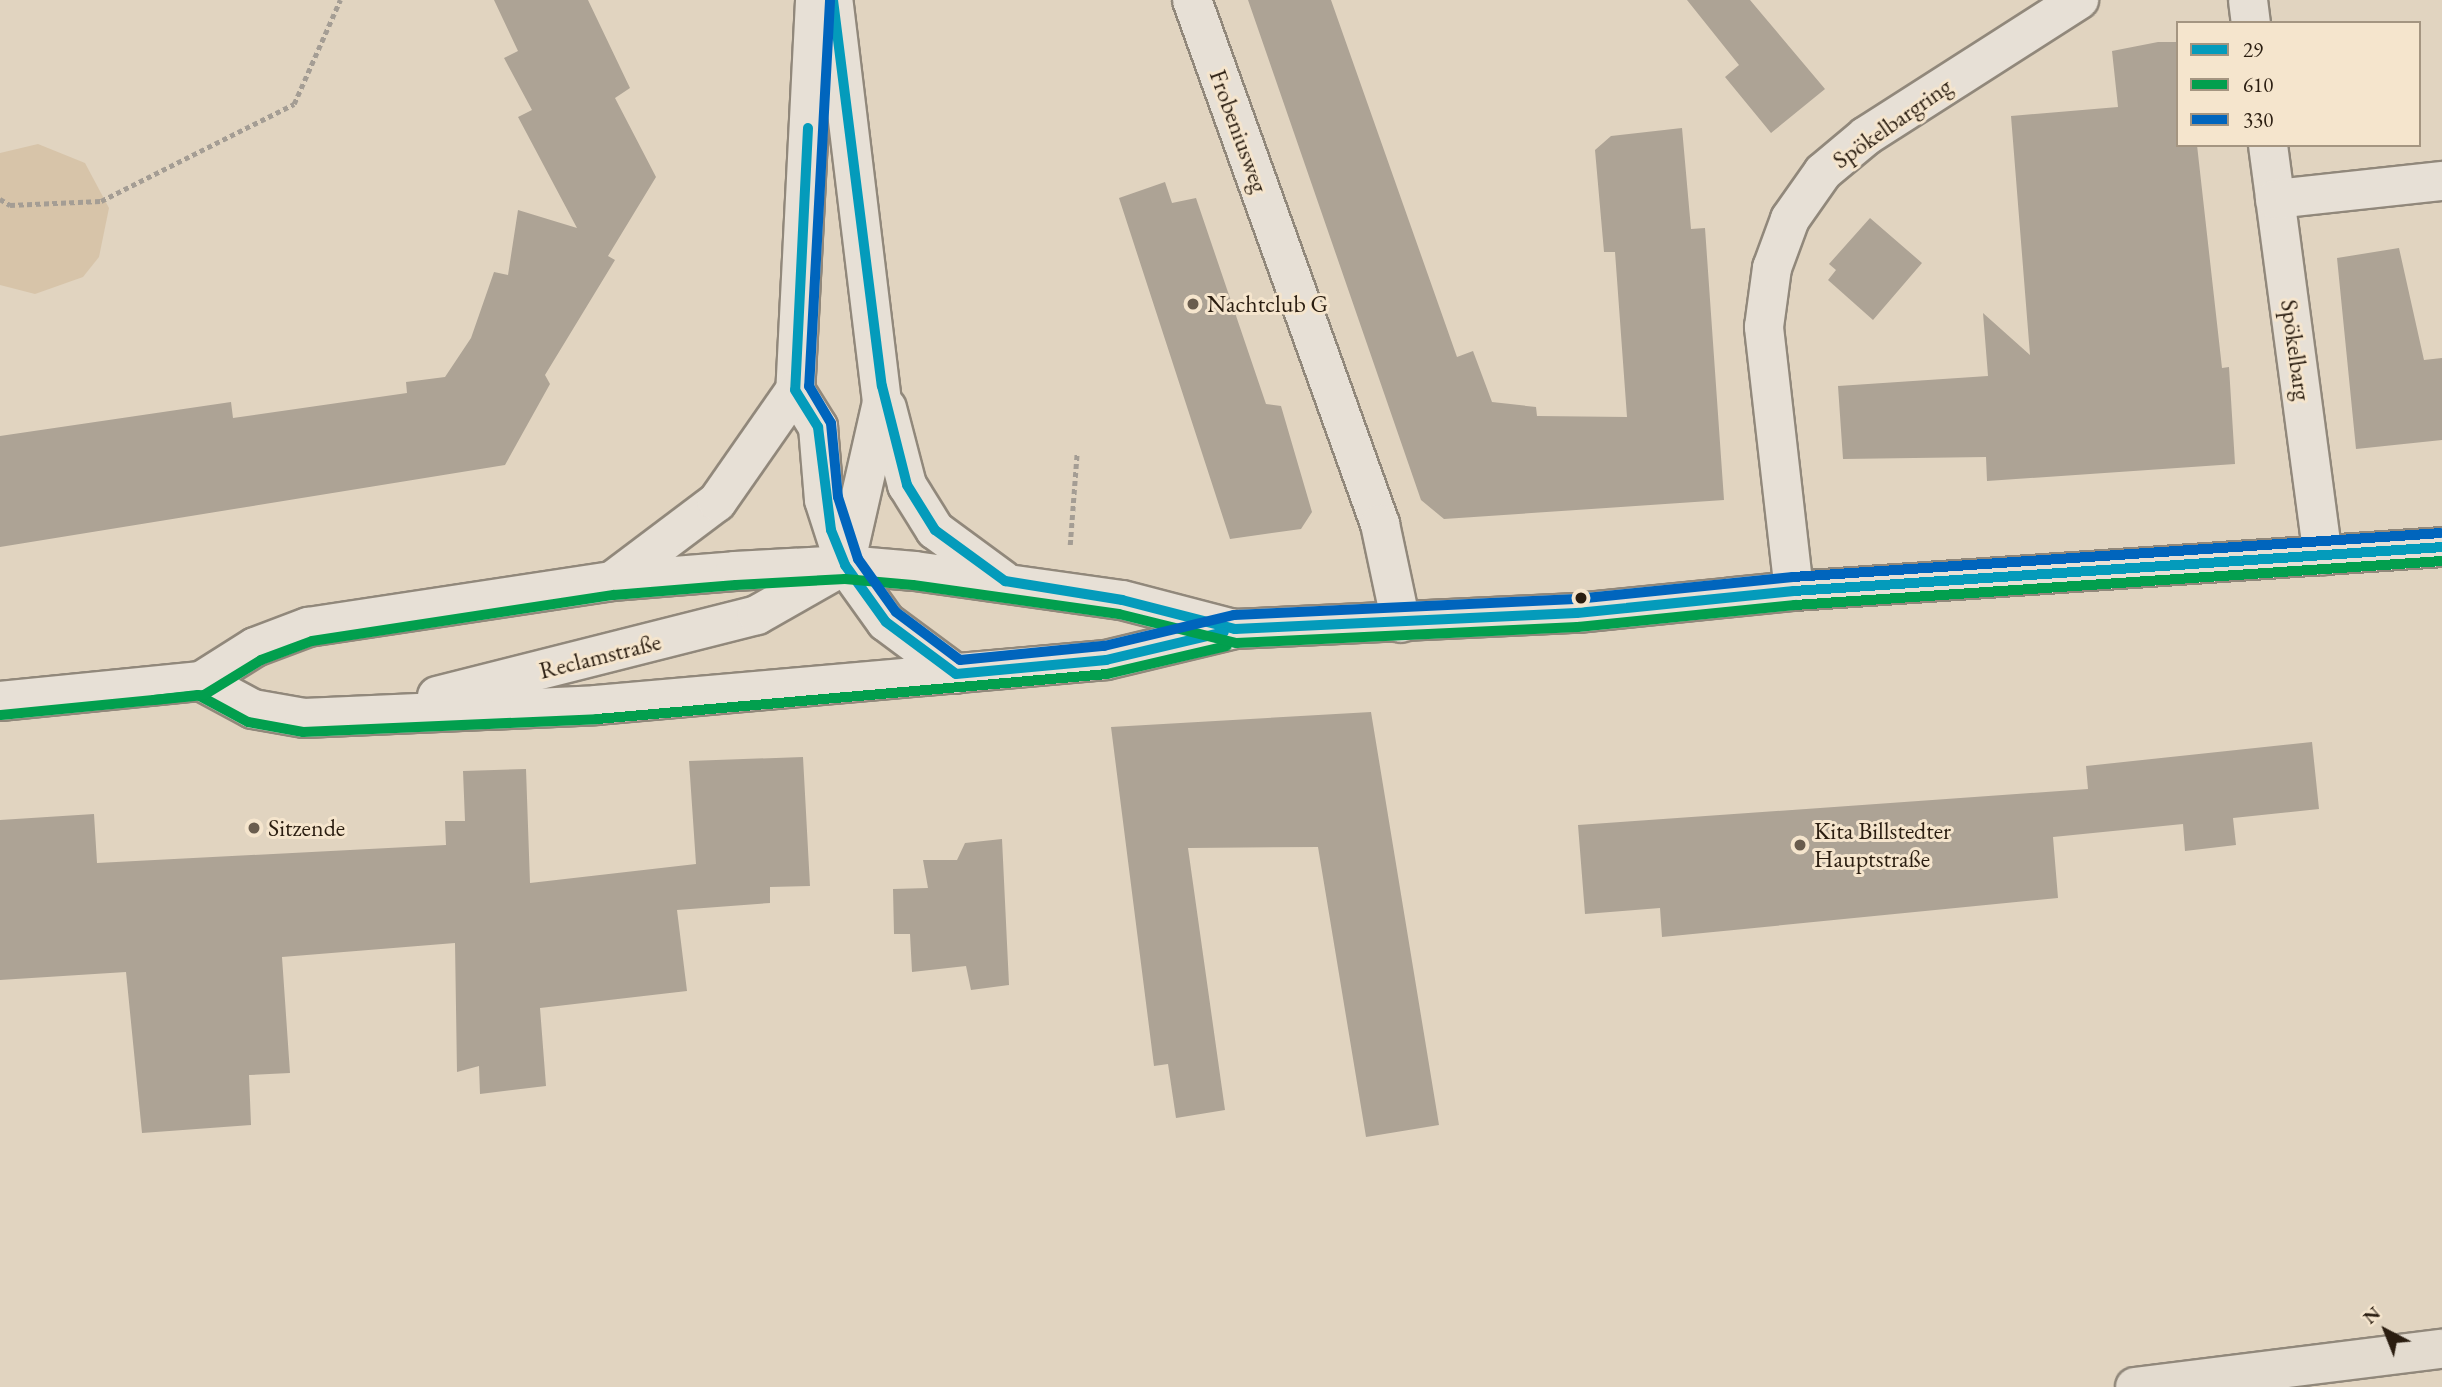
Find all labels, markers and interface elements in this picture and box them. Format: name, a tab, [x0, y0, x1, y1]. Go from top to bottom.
legend	[2176, 21, 2421, 147]
text: 29	[2243, 36, 2263, 63]
street label: Frobeniusweg	[1203, 66, 1275, 196]
text: 610	[2243, 71, 2273, 98]
street label: Spökelbargring	[1827, 72, 1957, 174]
text: 330	[2243, 106, 2273, 133]
place label: Nachtclub G	[1207, 290, 1328, 318]
marker: Nachtclub G	[1185, 296, 1201, 312]
street label: Spökelbarg	[2275, 298, 2317, 402]
unlabelled marker	[1574, 591, 1588, 605]
street label: Reclamstraße	[536, 627, 664, 685]
place label: Sitzende	[268, 814, 345, 842]
place label: Kita Billstedter Hauptstraße	[1814, 817, 1951, 873]
marker: Sitzende	[246, 820, 262, 836]
marker: Kita Billstedter Hauptstraße	[1792, 837, 1808, 853]
north arrow	[2351, 1296, 2421, 1366]
text: N	[2358, 1301, 2386, 1329]

